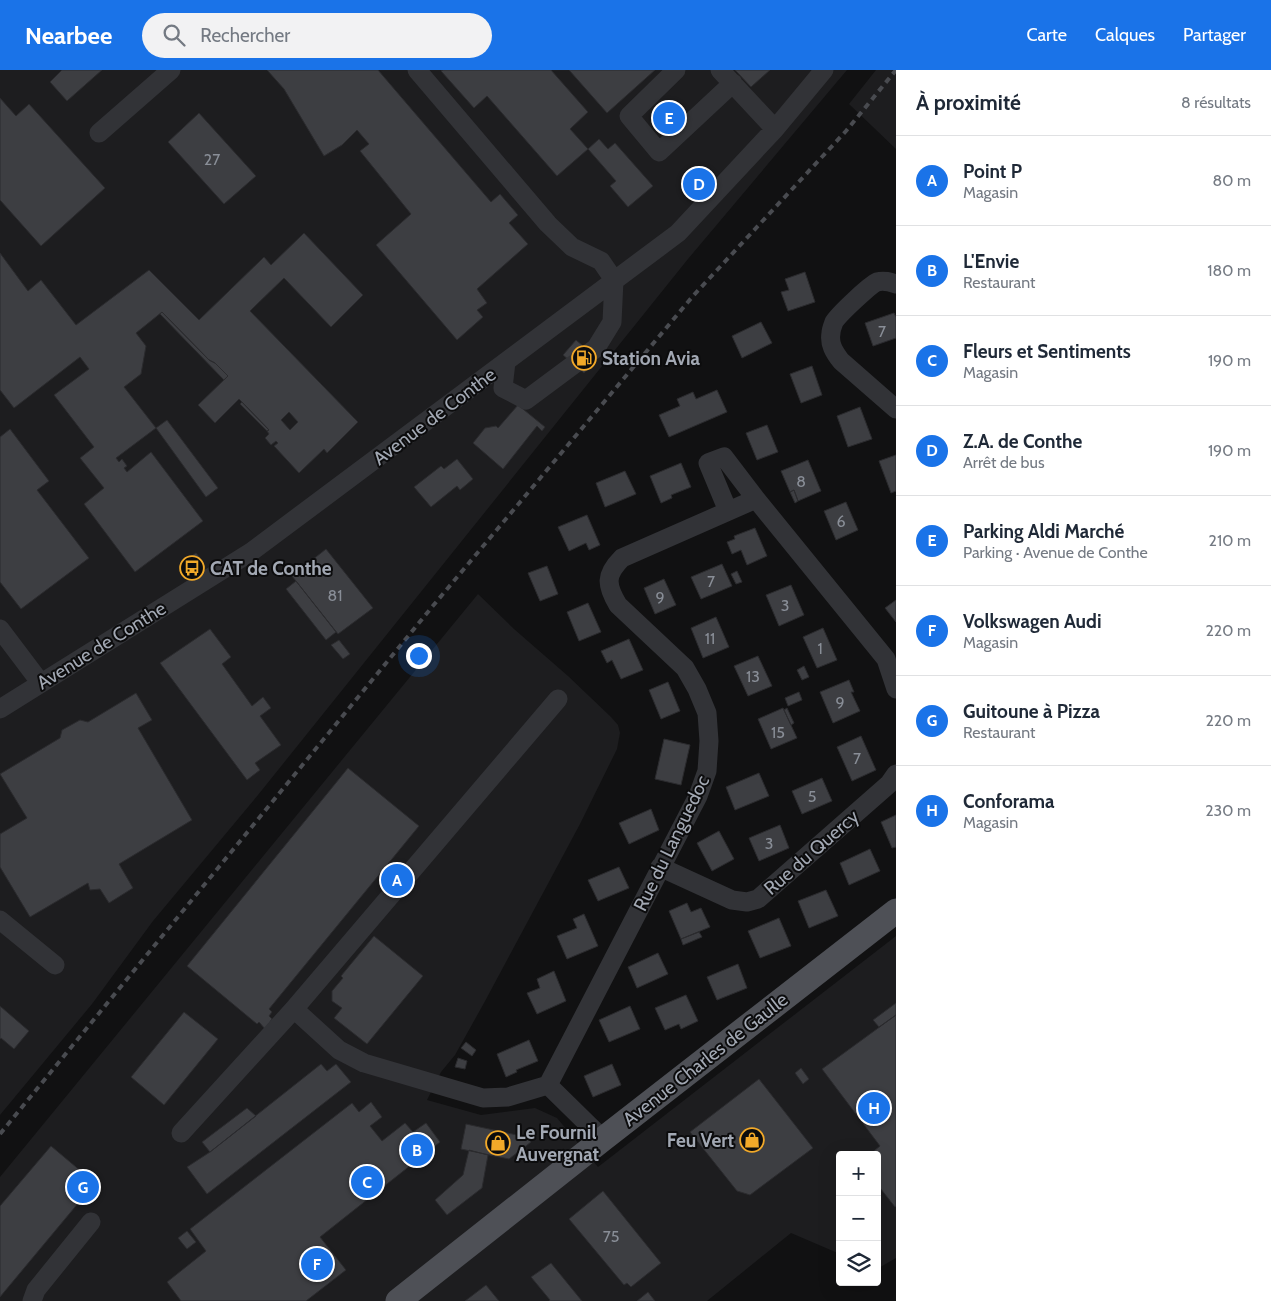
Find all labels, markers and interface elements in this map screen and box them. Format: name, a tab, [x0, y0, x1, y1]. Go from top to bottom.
search box	[142, 13, 492, 58]
text: Nearbee	[25, 21, 112, 50]
icon: search	[160, 21, 188, 49]
text: Rechercher	[200, 24, 290, 47]
text: Carte	[1026, 24, 1067, 46]
text: Calques	[1095, 24, 1155, 46]
text: Partager	[1183, 24, 1246, 46]
text: À proximité	[916, 90, 1021, 115]
text: 8 résultats	[1181, 93, 1251, 112]
pin: E	[653, 99, 685, 137]
house number: 27	[204, 150, 220, 169]
text: Point P	[963, 160, 1022, 183]
pin: D	[683, 165, 715, 203]
text: A	[927, 171, 937, 190]
text: 80 m	[1213, 171, 1251, 190]
text: Magasin	[963, 183, 1018, 202]
text: L'Envie	[963, 250, 1019, 273]
text: B	[927, 261, 937, 280]
text: 180 m	[1207, 261, 1251, 280]
text: Restaurant	[963, 273, 1035, 292]
house number: 7	[878, 322, 886, 341]
text: Fleurs et Sentiments	[963, 340, 1131, 363]
fuel station icon: Station Avia	[571, 345, 597, 371]
place label: Station Avia	[602, 347, 701, 370]
text: C	[927, 351, 937, 370]
text: 190 m	[1208, 351, 1251, 370]
street label: Avenue de Conthe	[368, 363, 500, 470]
text: Magasin	[963, 363, 1018, 382]
text: Z.A. de Conthe	[963, 430, 1082, 453]
text: D	[926, 441, 938, 460]
text: 190 m	[1208, 441, 1251, 460]
text: Arrêt de bus	[963, 453, 1045, 472]
house number: 8	[796, 472, 806, 491]
house number: 6	[836, 512, 846, 531]
text: Parking Aldi Marché	[963, 520, 1124, 543]
text: E	[927, 531, 937, 550]
text: 210 m	[1209, 531, 1251, 550]
text: Parking · Avenue de Conthe	[963, 543, 1148, 562]
bus stop icon: CAT de Conthe	[179, 555, 205, 581]
place label: CAT de Conthe	[210, 557, 332, 580]
house number: 7	[707, 572, 715, 591]
house number: 81	[328, 586, 342, 605]
house number: 9	[655, 588, 665, 607]
street label: Avenue de Conthe	[32, 596, 170, 694]
house number: 3	[781, 596, 789, 615]
text: Volkswagen Audi	[963, 610, 1102, 633]
text: F	[928, 621, 936, 640]
text: 220 m	[1205, 621, 1251, 640]
house number: 11	[705, 629, 715, 648]
text: Magasin	[963, 633, 1018, 652]
house number: 1	[817, 639, 823, 658]
your location	[406, 643, 432, 669]
house number: 13	[746, 667, 760, 686]
house number: 9	[835, 693, 845, 712]
text: Guitoune à Pizza	[963, 700, 1100, 723]
text: G	[927, 711, 937, 730]
text: 220 m	[1205, 711, 1251, 730]
house number: 15	[771, 723, 785, 742]
text: Restaurant	[963, 723, 1035, 742]
house number: 7	[853, 749, 861, 768]
street label: Rue du Languedoc	[629, 771, 714, 915]
house number: 5	[808, 787, 816, 806]
text: Conforama	[963, 790, 1054, 813]
text: H	[926, 801, 938, 820]
text: 230 m	[1205, 801, 1251, 820]
street label: Rue du Quercy	[759, 805, 864, 900]
text: Magasin	[963, 813, 1018, 832]
house number: 3	[765, 834, 773, 853]
pin: A	[381, 861, 413, 899]
street label: Avenue Charles de Gaulle	[618, 988, 793, 1131]
pin: H	[858, 1089, 890, 1127]
place label: Le Fournil Auvergnat	[516, 1121, 600, 1166]
shop icon: Feu Vert	[739, 1127, 765, 1153]
place label: Feu Vert	[667, 1129, 734, 1152]
shop icon: Le Fournil Auvergnat	[485, 1130, 511, 1156]
pin: B	[401, 1131, 433, 1169]
map controls	[836, 1151, 881, 1286]
button: +	[836, 1151, 881, 1196]
pin: C	[351, 1163, 383, 1201]
pin: G	[67, 1168, 99, 1206]
button: −	[836, 1196, 881, 1241]
house number: 75	[603, 1227, 619, 1246]
button: layers	[836, 1241, 881, 1286]
pin: F	[301, 1245, 333, 1283]

